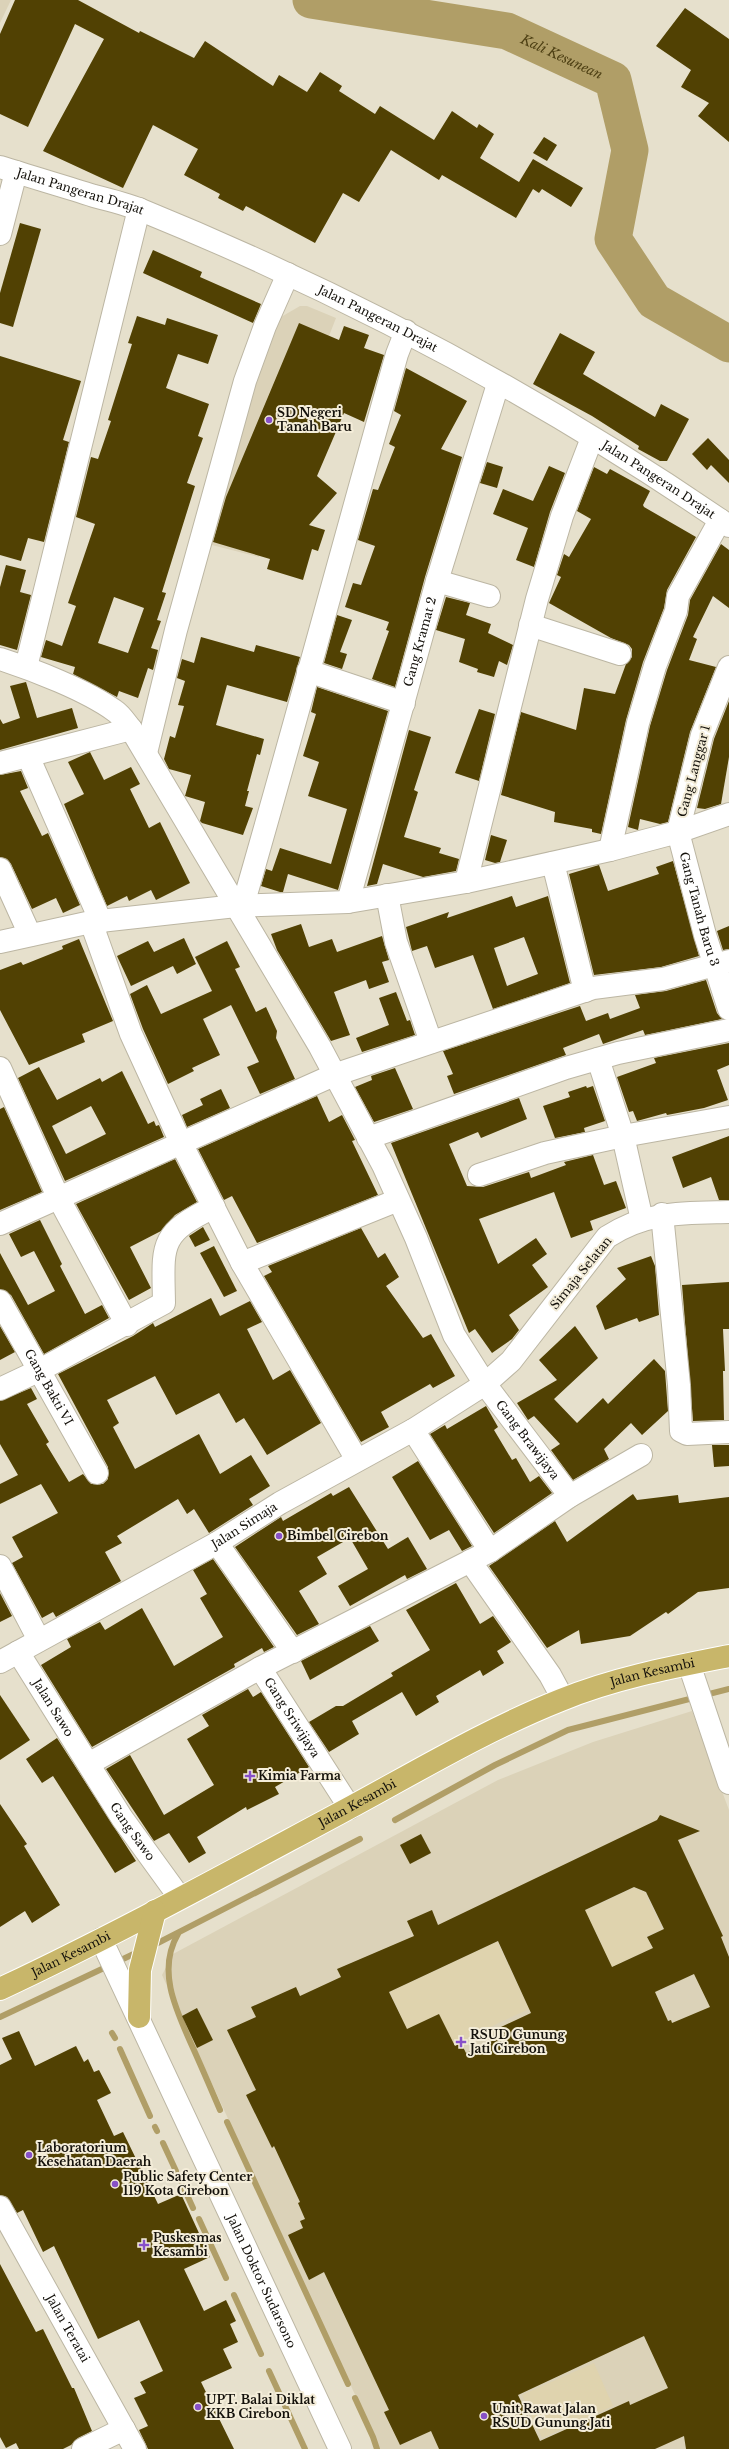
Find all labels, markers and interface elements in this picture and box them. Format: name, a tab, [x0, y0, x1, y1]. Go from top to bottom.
water label: Kali Kesunean	[517, 30, 605, 83]
street label: Jalan Pangeran Drajat	[13, 164, 147, 218]
street label: Jalan Pangeran Drajat	[314, 281, 441, 355]
place label: SD Negeri Tanah Baru	[277, 405, 352, 434]
marker: SD Negeri Tanah Baru	[264, 415, 274, 425]
street label: Jalan Pangeran Drajat	[598, 436, 719, 522]
street label: Gang Kramat 2	[400, 595, 439, 688]
street label: Gang Langgar 1	[674, 723, 713, 819]
street label: Gang Tanah Baru 3	[677, 850, 723, 968]
street label: Simaja Selatan	[547, 1233, 615, 1312]
street label: Gang Bakti VI	[22, 1346, 77, 1428]
street label: Gang Brawijaya	[493, 1397, 563, 1483]
street label: Jalan Simaja	[207, 1499, 280, 1552]
place label: Bimbel Cirebon	[287, 1528, 389, 1543]
marker: Bimbel Cirebon	[274, 1531, 284, 1541]
street label: Jalan Kesambi	[606, 1655, 696, 1690]
street label: Jalan Sawo	[29, 1674, 77, 1739]
street label: Gang Sriwijaya	[261, 1675, 324, 1760]
place label: Kimia Farma	[258, 1768, 341, 1783]
marker: Kimia Farma	[245, 1771, 255, 1781]
street label: Jalan Kesambi	[314, 1776, 399, 1831]
street label: Gang Sawo	[107, 1799, 159, 1864]
street label: Jalan Kesambi	[27, 1928, 113, 1981]
place label: RSUD Gunung Jati Cirebon	[467, 2027, 565, 2056]
marker: RSUD Gunung Jati Cirebon	[455, 2036, 467, 2048]
place label: Laboratorium Kesehatan Daerah	[37, 2140, 152, 2169]
marker: Laboratorium Kesehatan Daerah	[24, 2150, 34, 2160]
place label: Public Safety Center 119 Kota Cirebon	[123, 2169, 252, 2198]
marker: Public Safety Center 119 Kota Cirebon	[110, 2179, 120, 2189]
street label: Jalan Doktor Sudarsono	[223, 2210, 300, 2351]
place label: Puskesmas Kesambi	[153, 2230, 222, 2259]
marker: Puskesmas Kesambi	[138, 2239, 150, 2251]
street label: Jalan Teratai	[42, 2290, 93, 2365]
place label: UPT. Balai Diklat KKB Cirebon	[206, 2392, 315, 2421]
place label: Unit Rawat Jalan RSUD Gunung Jati	[492, 2401, 611, 2430]
marker: UPT. Balai Diklat KKB Cirebon	[193, 2402, 203, 2412]
marker: Unit Rawat Jalan RSUD Gunung Jati	[479, 2411, 489, 2421]

